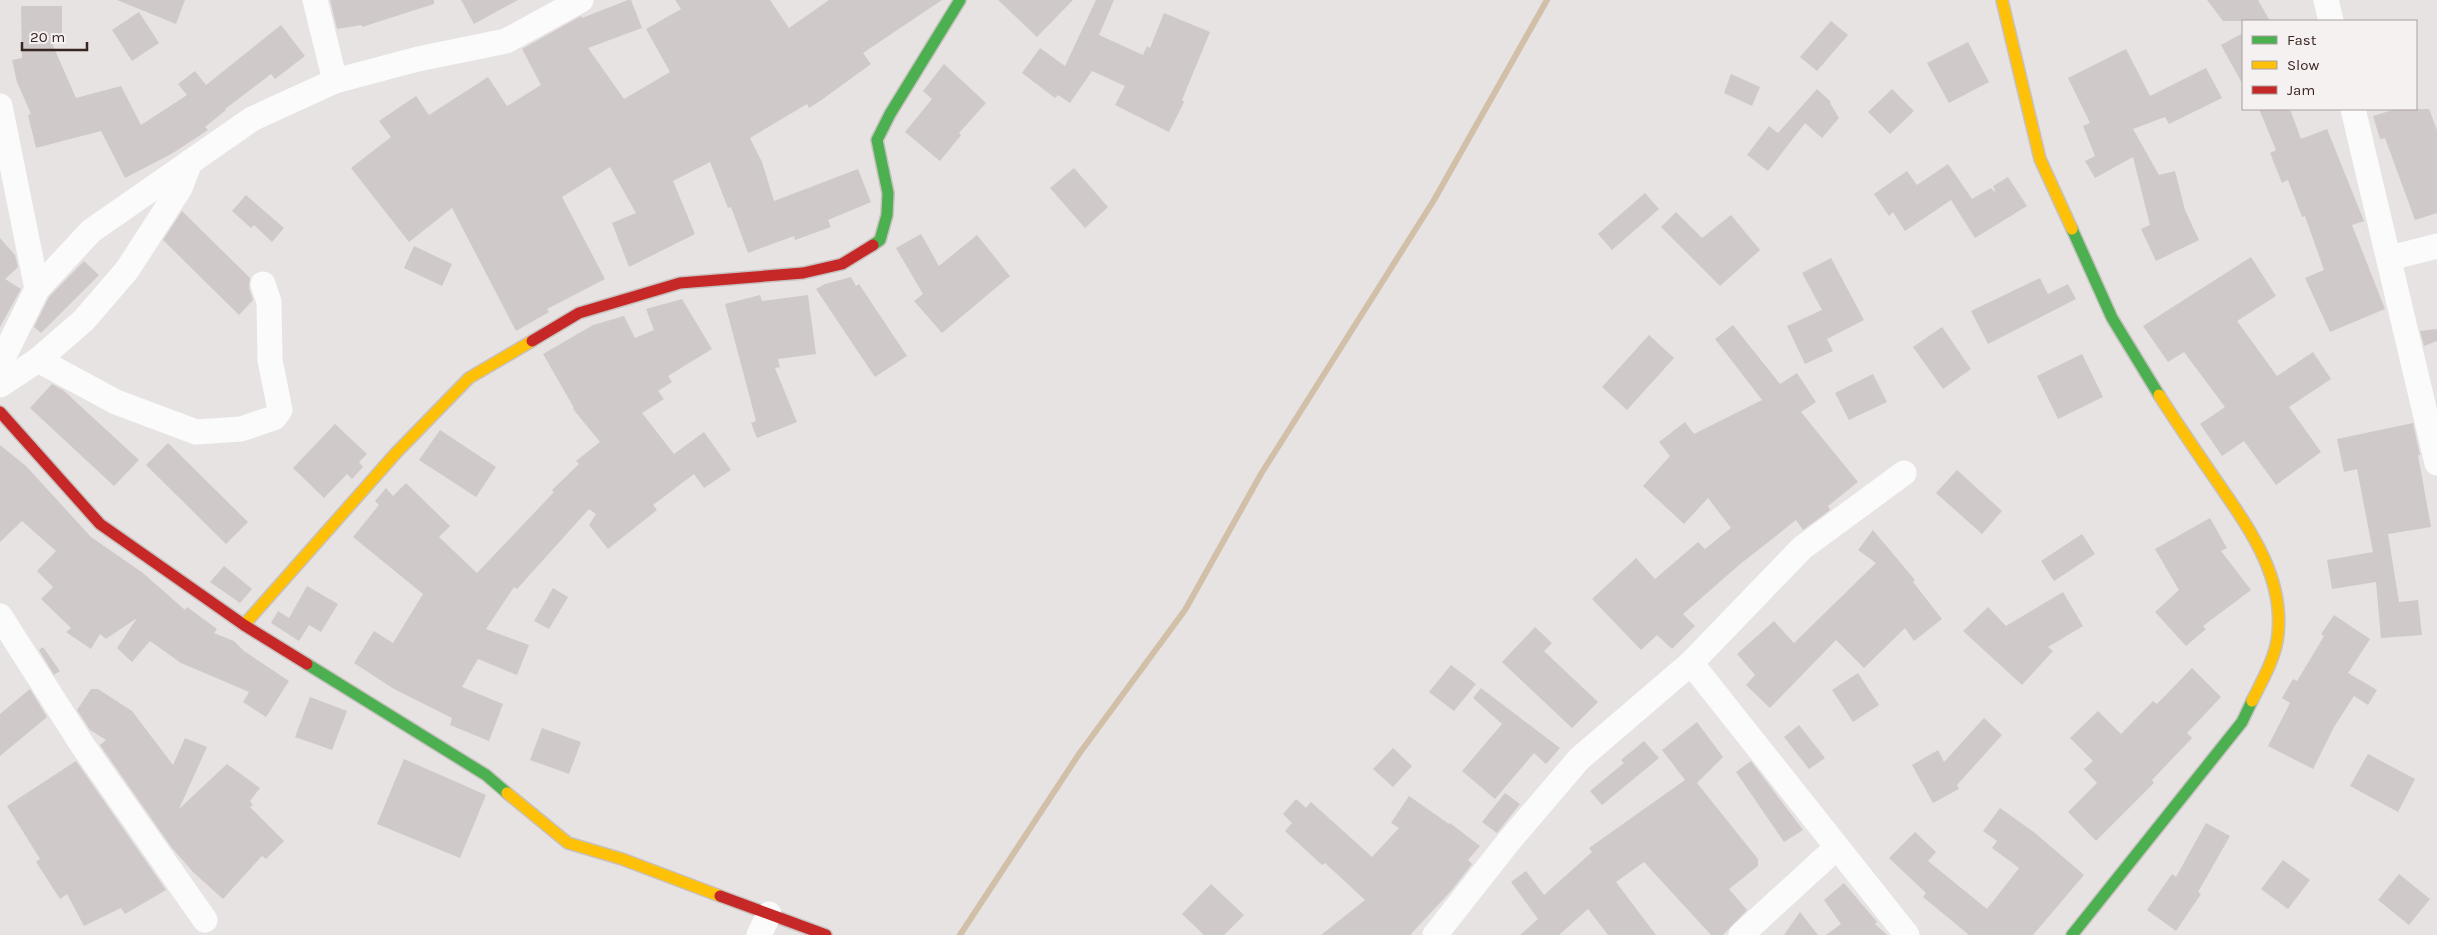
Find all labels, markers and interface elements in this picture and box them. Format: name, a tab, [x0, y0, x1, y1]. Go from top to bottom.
scale bar	[22, 20, 88, 52]
legend	[2242, 20, 2417, 110]
text: 20 m	[30, 28, 65, 46]
text: Fast	[2287, 31, 2317, 49]
text: Slow	[2287, 56, 2319, 74]
text: Jam	[2287, 81, 2315, 99]

